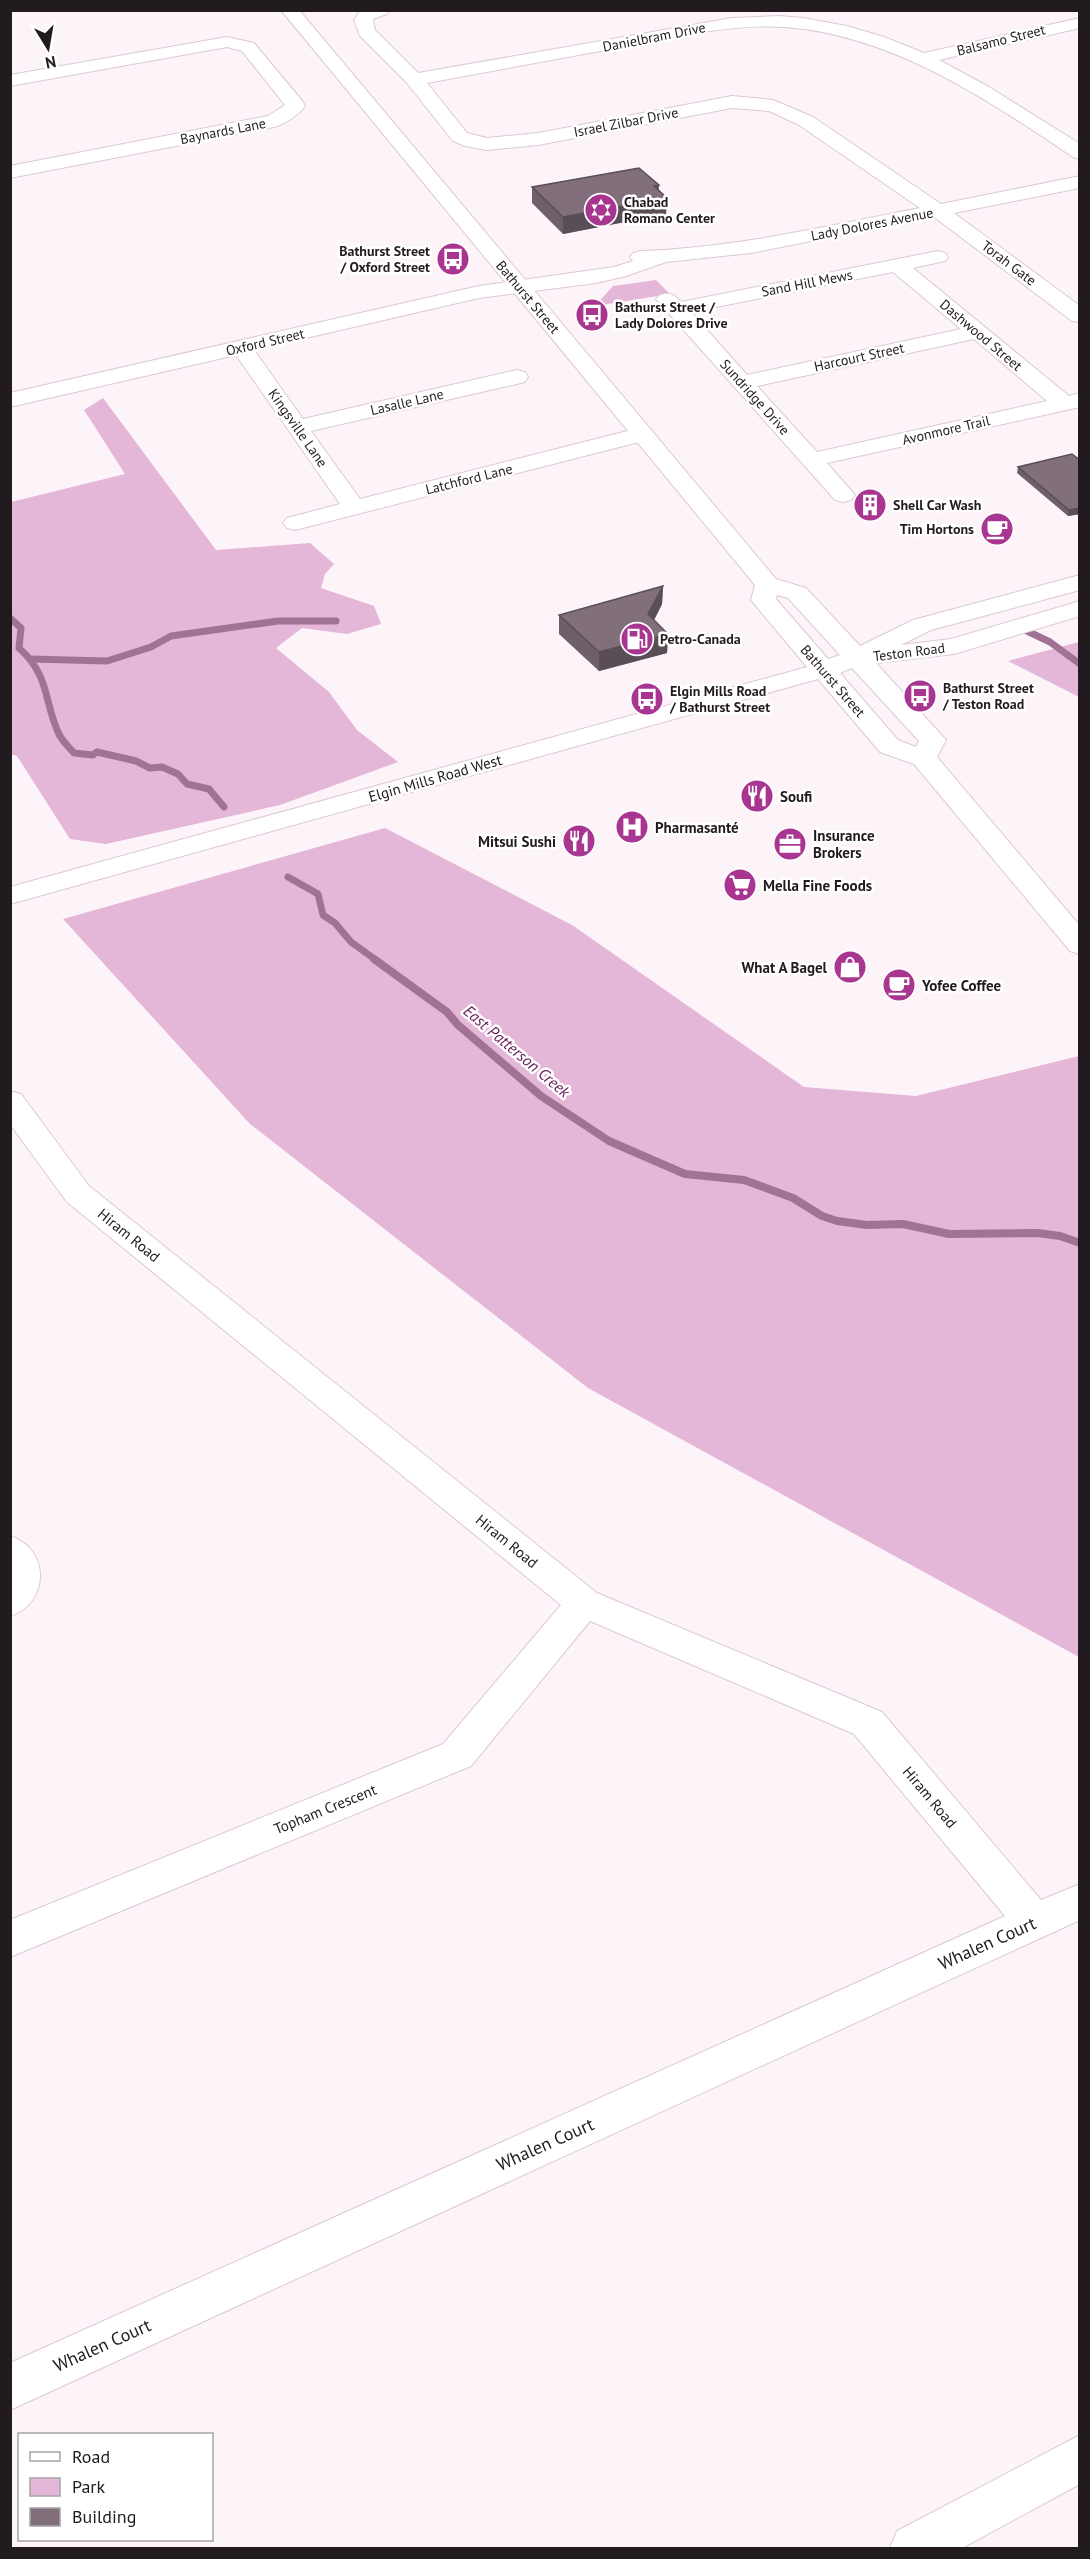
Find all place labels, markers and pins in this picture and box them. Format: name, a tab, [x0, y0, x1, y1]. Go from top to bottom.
synagogue icon: Chabad Romano Center	[583, 192, 619, 228]
place label: Chabad Romano Center	[624, 193, 715, 227]
bus stop icon: Bathurst Street / Oxford Street	[435, 241, 471, 277]
place label: Bathurst Street / Oxford Street	[339, 242, 430, 276]
bus stop icon: Bathurst Street / Lady Dolores Drive	[574, 297, 610, 333]
place label: Bathurst Street / Lady Dolores Drive	[615, 298, 728, 332]
building icon: Shell Car Wash	[852, 487, 888, 523]
place label: Shell Car Wash	[893, 496, 981, 514]
cafe icon: Tim Hortons	[979, 511, 1015, 547]
place label: Tim Hortons	[900, 520, 974, 538]
fuel station icon: Petro-Canada	[619, 621, 655, 657]
place label: Petro-Canada	[660, 630, 741, 648]
bus stop icon: Bathurst Street / Teston Road	[902, 678, 938, 714]
place label: Bathurst Street / Teston Road	[942, 679, 1034, 713]
bus stop icon: Elgin Mills Road / Bathurst Street	[629, 681, 665, 717]
place label: Elgin Mills Road / Bathurst Street	[669, 682, 770, 716]
restaurant icon: Soufi	[739, 778, 775, 814]
place label: Soufi	[780, 787, 812, 806]
hospital icon: Pharmasanté	[614, 809, 650, 845]
place label: Pharmasanté	[655, 818, 739, 837]
restaurant icon: Mitsui Sushi	[561, 823, 597, 859]
office icon: Insurance Brokers	[772, 826, 808, 862]
place label: Insurance Brokers	[813, 826, 875, 862]
place label: Mitsui Sushi	[478, 832, 556, 851]
supermarket icon: Mella Fine Foods	[722, 867, 758, 903]
place label: Mella Fine Foods	[763, 876, 872, 895]
shop icon: What A Bagel	[832, 949, 868, 985]
place label: What A Bagel	[741, 958, 828, 977]
cafe icon: Yofee Coffee	[881, 967, 917, 1003]
place label: Yofee Coffee	[921, 976, 1001, 995]

